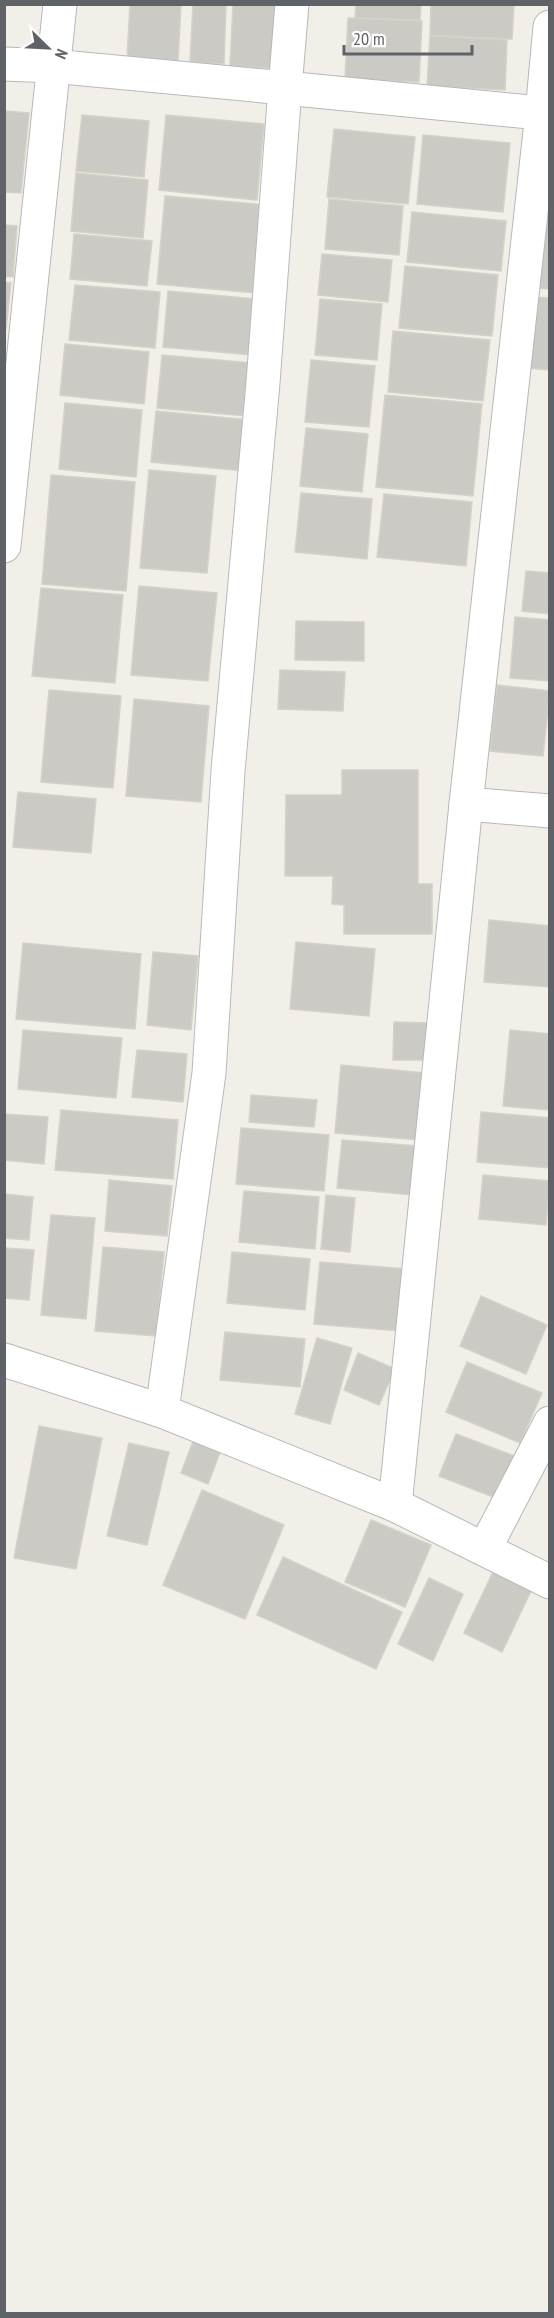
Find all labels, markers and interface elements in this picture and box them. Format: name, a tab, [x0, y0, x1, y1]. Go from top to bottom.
north arrow	[18, 18, 78, 78]
scale bar	[344, 18, 472, 56]
text: 20 m	[353, 27, 385, 50]
text: N	[51, 46, 73, 62]

